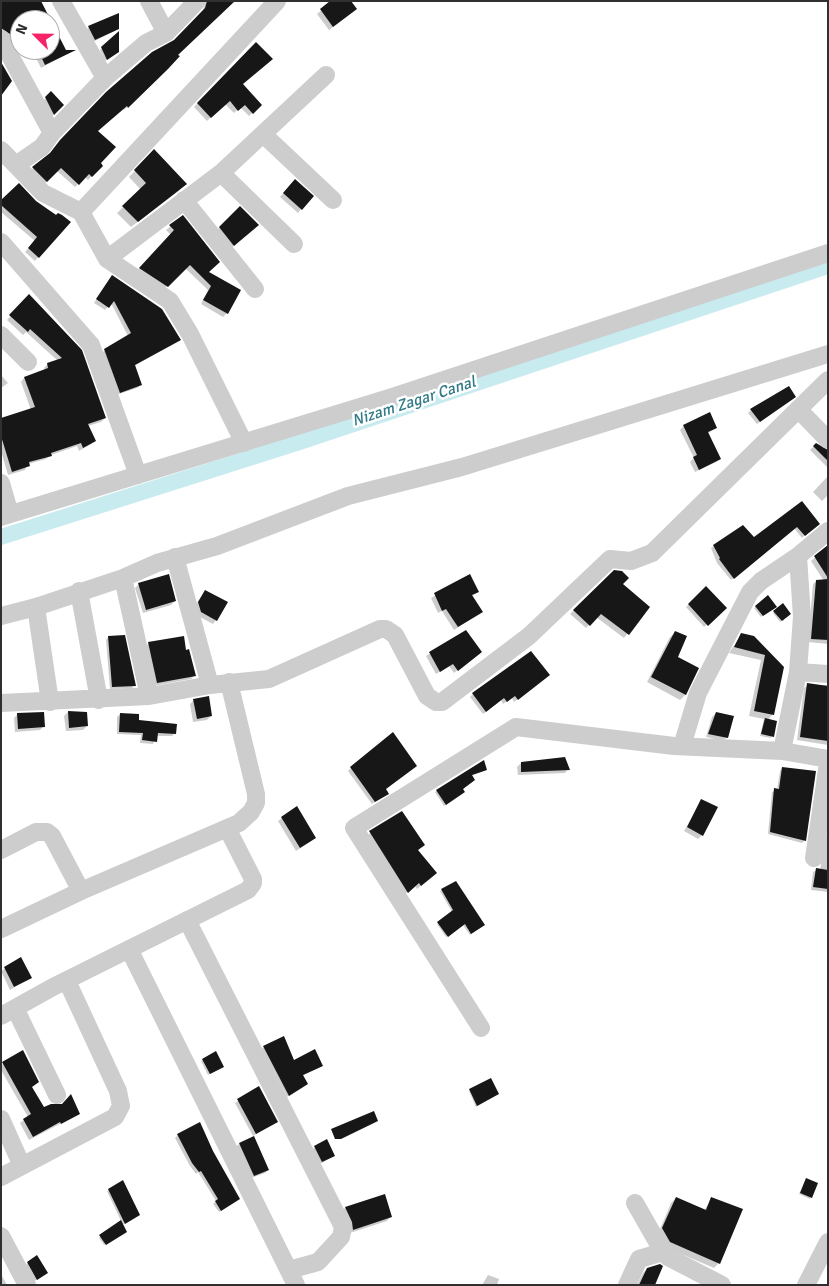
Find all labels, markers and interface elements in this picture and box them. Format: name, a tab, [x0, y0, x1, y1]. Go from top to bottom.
north arrow	[10, 10, 60, 60]
text: N	[12, 22, 31, 37]
water label: Nizam Zagar Canal	[350, 373, 478, 431]

